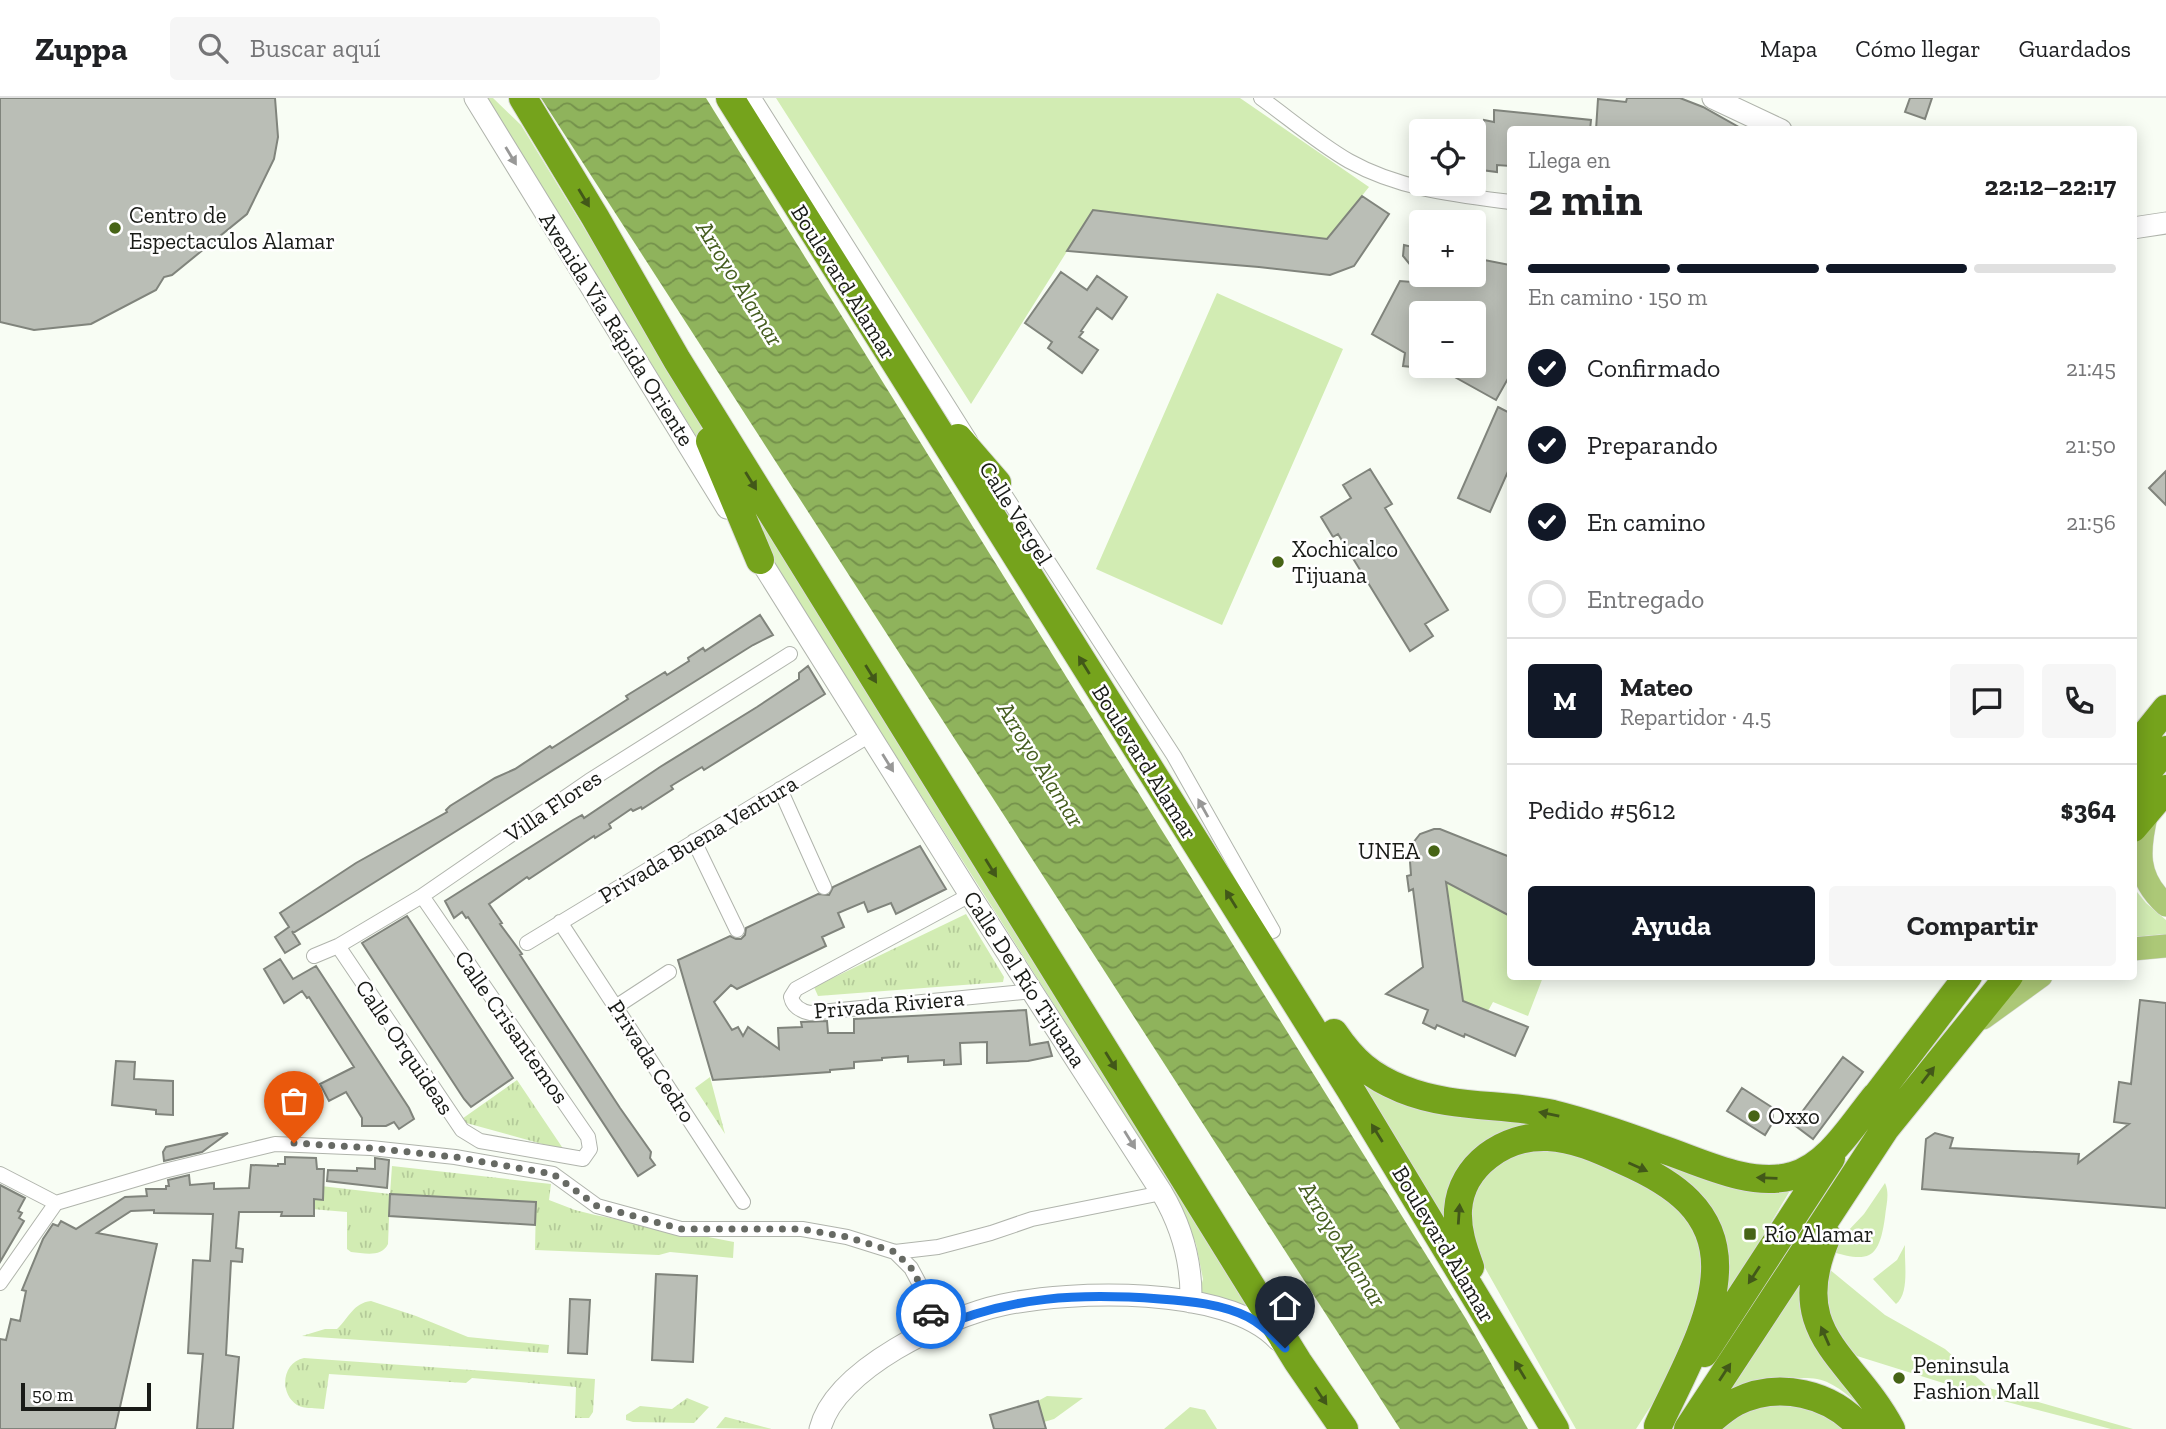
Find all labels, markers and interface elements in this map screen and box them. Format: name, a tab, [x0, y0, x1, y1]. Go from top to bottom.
search box	[170, 17, 660, 80]
text: Zuppa	[35, 29, 128, 68]
icon: search	[194, 29, 232, 67]
text: Buscar aquí	[250, 32, 381, 64]
text: Mapa	[1760, 34, 1817, 63]
text: Cómo llegar	[1855, 34, 1981, 63]
text: Guardados	[2019, 34, 2131, 63]
map controls	[1409, 119, 1486, 378]
button: locate	[1409, 119, 1486, 196]
one-way arrow	[504, 146, 517, 166]
text: Llega en	[1528, 146, 1610, 174]
text: 22:12–22:17	[1985, 170, 2116, 202]
text: 2 min	[1528, 172, 1643, 227]
one-way arrow	[578, 188, 590, 208]
street label: Boulevard Alamar	[785, 199, 903, 365]
place label: Centro de Espectaculos Alamar	[129, 201, 335, 255]
street label: Avenida Vía Rápida Oriente	[533, 207, 701, 451]
button: +	[1409, 210, 1486, 287]
water label: Arroyo Alamar	[690, 214, 790, 352]
marker: Centro de Espectaculos Alamar	[107, 220, 123, 236]
text: En camino · 150 m	[1528, 283, 1707, 311]
button: −	[1409, 301, 1486, 378]
icon: check	[1528, 349, 1566, 387]
text: Confirmado	[1587, 352, 1720, 384]
text: 21:45	[2066, 354, 2116, 382]
icon: check	[1528, 426, 1566, 464]
text: Preparando	[1587, 429, 1718, 461]
text: 21:50	[2065, 431, 2116, 459]
street label: Calle Vergel	[973, 456, 1059, 570]
one-way arrow	[745, 471, 758, 490]
icon: check	[1528, 503, 1566, 541]
text: En camino	[1587, 506, 1706, 538]
text: 21:56	[2066, 508, 2116, 536]
place label: Xochicalco Tijuana	[1292, 535, 1398, 589]
marker: Xochicalco Tijuana	[1270, 554, 1286, 570]
text: Entregado	[1587, 583, 1704, 615]
one-way arrow	[1077, 655, 1090, 674]
button: chat	[1950, 664, 2024, 738]
button: phone	[2042, 664, 2116, 738]
one-way arrow	[865, 665, 878, 684]
text: Mateo	[1620, 671, 1693, 703]
street label: Boulevard Alamar	[1086, 679, 1204, 845]
text: M	[1553, 685, 1577, 717]
water label: Arroyo Alamar	[991, 695, 1091, 833]
text: Repartidor · 4.5	[1620, 703, 1771, 731]
one-way arrow	[881, 754, 894, 773]
street label: Villa Flores	[498, 763, 607, 849]
street label: Privada Buena Ventura	[594, 769, 802, 909]
text: Pedido #5612	[1528, 794, 1676, 826]
text: $364	[2061, 794, 2116, 826]
one-way arrow	[1197, 798, 1209, 817]
place label: UNEA	[1358, 837, 1421, 865]
marker: UNEA	[1426, 843, 1442, 859]
one-way arrow	[985, 858, 998, 877]
street label: Calle Del Río Tijuana	[958, 886, 1092, 1072]
button: Ayuda	[1528, 886, 1815, 966]
button: Compartir	[1829, 886, 2116, 966]
one-way arrow	[1225, 889, 1238, 908]
street label: Calle Crisantemos	[449, 945, 575, 1109]
street label: Calle Orquideas	[350, 974, 460, 1120]
street label: Privada Riviera	[813, 983, 965, 1025]
street label: Privada Cedro	[602, 994, 702, 1128]
one-way arrow	[1105, 1051, 1118, 1070]
one-way arrow	[1920, 1067, 1935, 1085]
pin	[264, 1071, 324, 1143]
icon: bag	[275, 1082, 313, 1120]
place label: Oxxo	[1768, 1102, 1820, 1130]
marker: Oxxo	[1746, 1108, 1762, 1124]
one-way arrow	[1538, 1109, 1560, 1120]
one-way arrow	[1371, 1124, 1384, 1143]
one-way arrow	[1124, 1131, 1137, 1150]
street label: Boulevard Alamar	[1386, 1161, 1502, 1327]
one-way arrow	[1628, 1161, 1648, 1173]
one-way arrow	[1756, 1172, 1778, 1183]
water label: Arroyo Alamar	[1293, 1175, 1393, 1313]
one-way arrow	[1454, 1203, 1465, 1225]
place label: Río Alamar	[1764, 1220, 1874, 1248]
marker: Río Alamar	[1742, 1226, 1758, 1242]
one-way arrow	[1748, 1265, 1761, 1285]
pin	[1255, 1276, 1315, 1348]
courier	[896, 1279, 966, 1349]
icon: home	[1266, 1287, 1304, 1325]
icon: car	[912, 1295, 950, 1333]
one-way arrow	[1819, 1326, 1831, 1346]
place label: Peninsula Fashion Mall	[1913, 1351, 2040, 1405]
one-way arrow	[1514, 1361, 1526, 1380]
one-way arrow	[1718, 1362, 1731, 1381]
marker: Peninsula Fashion Mall	[1891, 1370, 1907, 1386]
scale bar	[21, 1380, 150, 1412]
text: 50 m	[32, 1383, 73, 1406]
one-way arrow	[1314, 1387, 1328, 1405]

